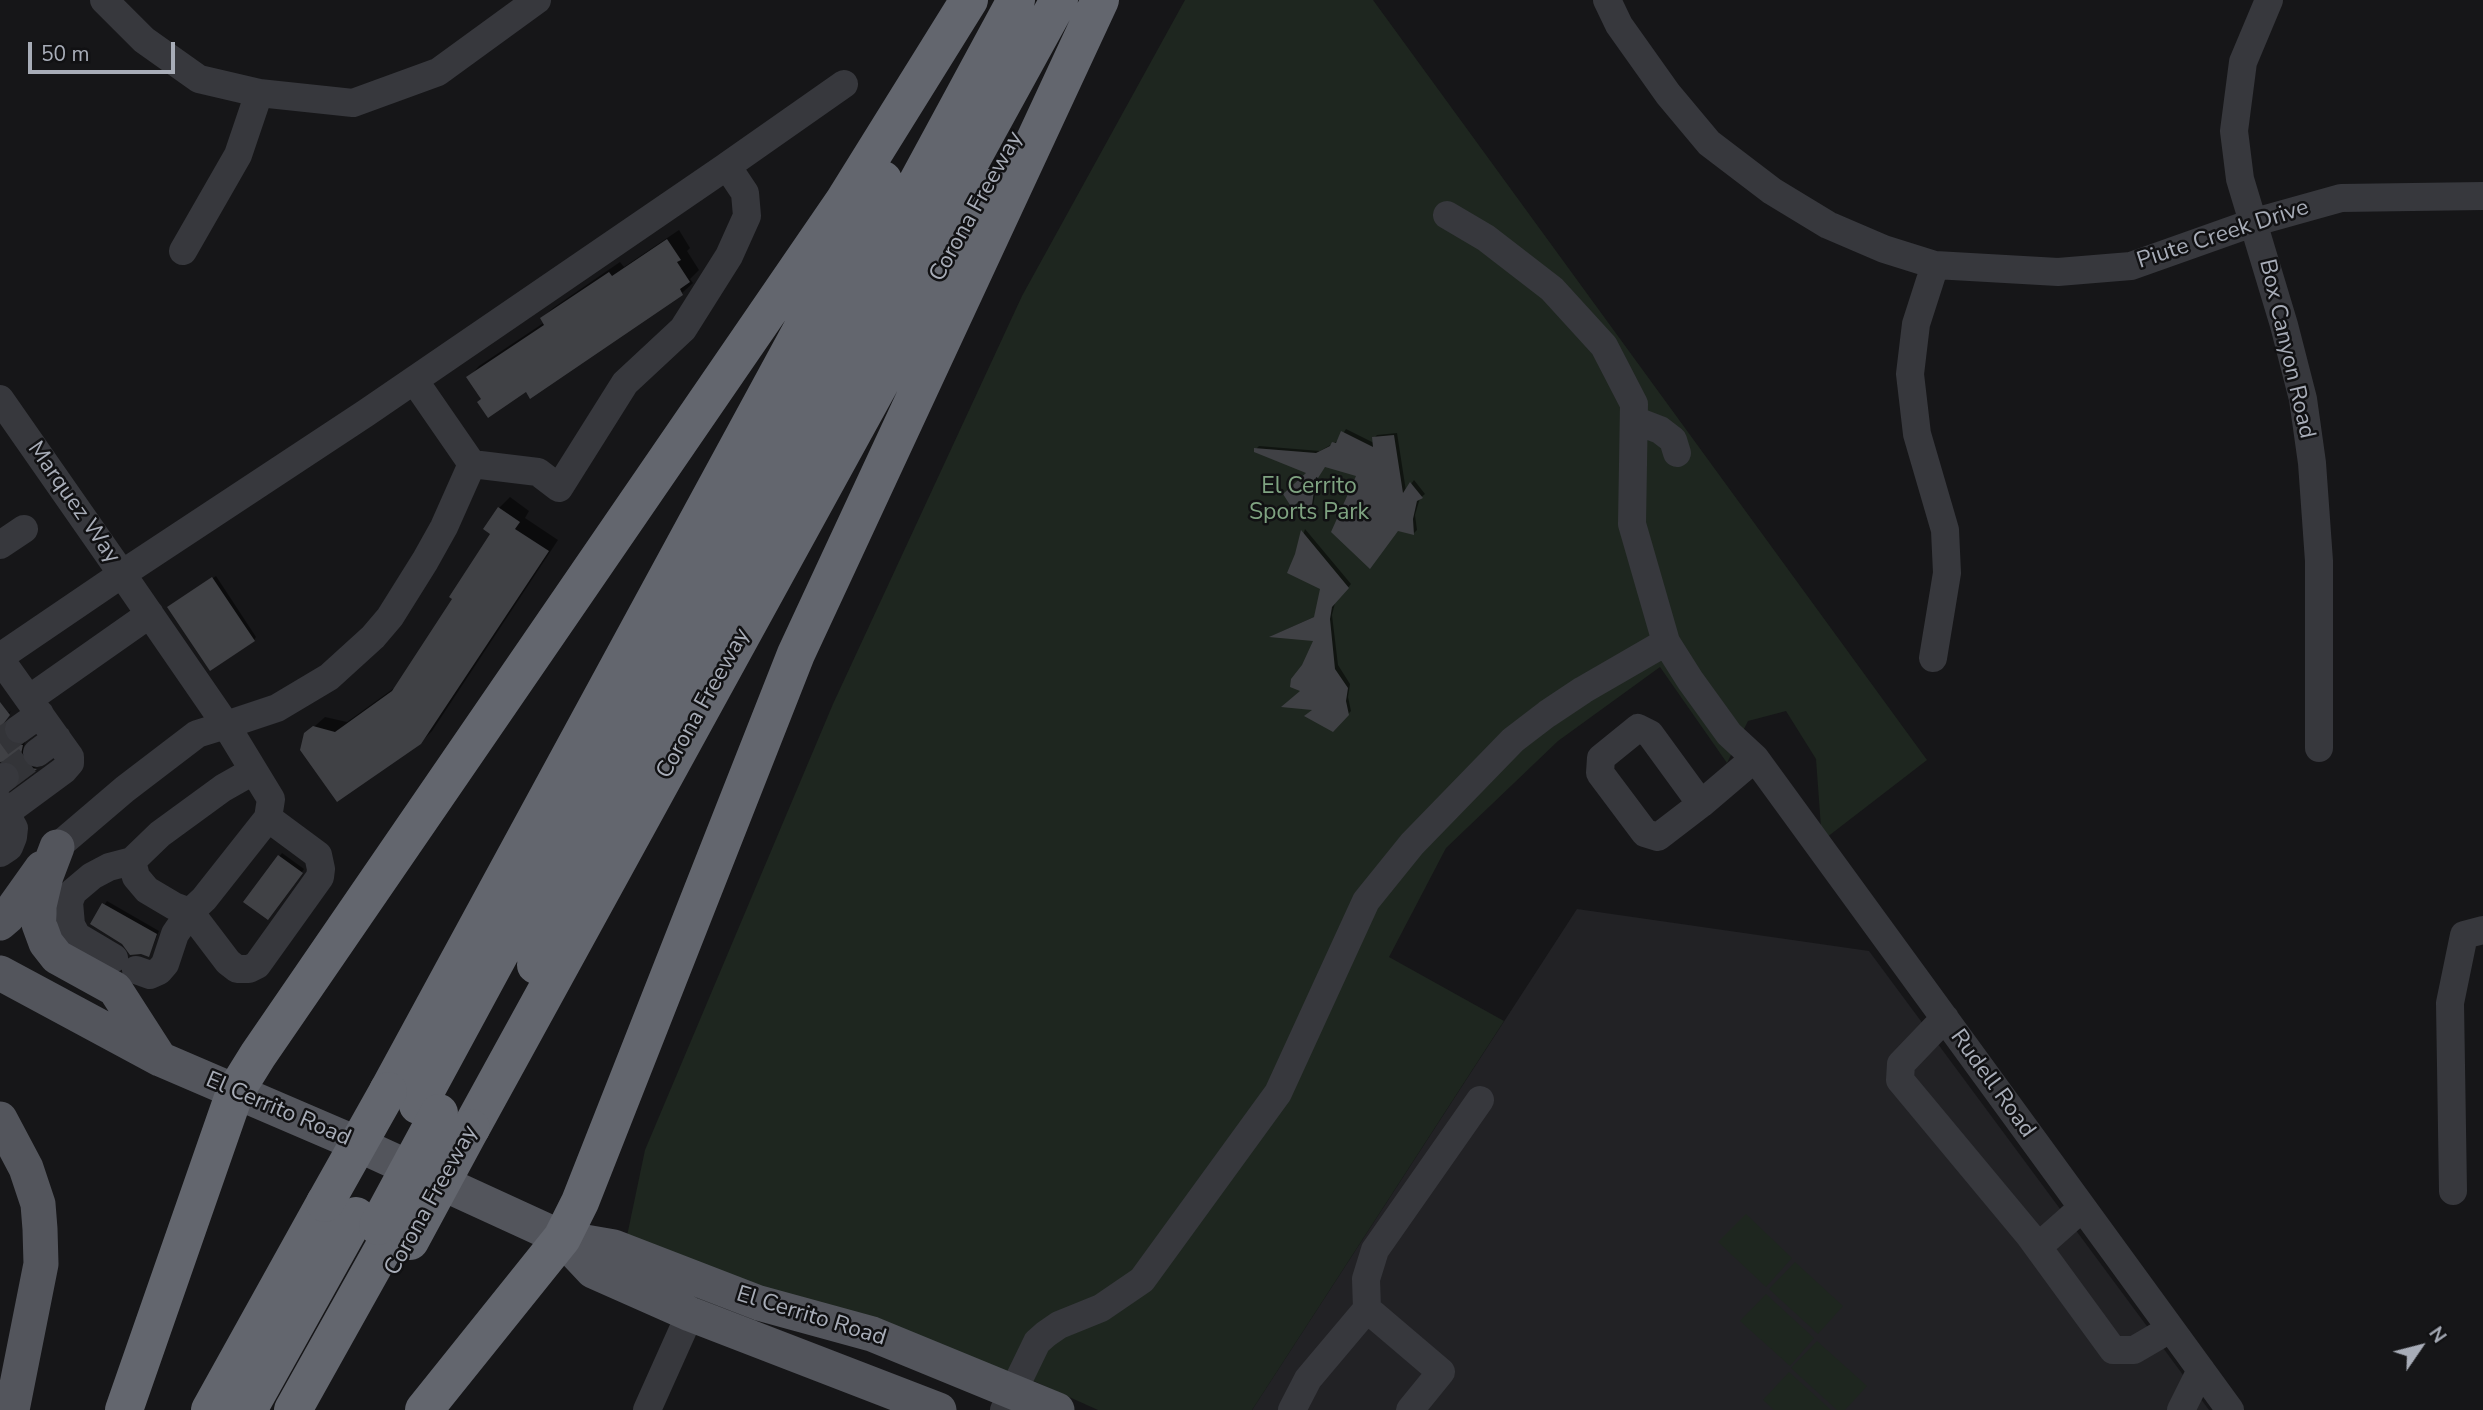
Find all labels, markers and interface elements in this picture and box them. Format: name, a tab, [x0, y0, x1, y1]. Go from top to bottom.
scale bar	[32, 28, 178, 72]
text: 50 m	[41, 40, 90, 68]
street label: Corona Freeway	[924, 127, 1030, 287]
street label: Piute Creek Drive	[2134, 194, 2312, 276]
street label: Box Canyon Road	[2252, 257, 2320, 441]
street label: Marquez Way	[21, 437, 125, 569]
park label: El Cerrito Sports Park	[1249, 473, 1369, 527]
street label: Corona Freeway	[651, 624, 757, 784]
street label: Rudell Road	[1944, 1025, 2040, 1143]
street label: El Cerrito Road	[201, 1067, 355, 1153]
street label: Corona Freeway	[379, 1121, 485, 1281]
street label: El Cerrito Road	[733, 1281, 889, 1353]
north arrow	[2385, 1312, 2455, 1382]
text: N	[2422, 1322, 2452, 1348]

